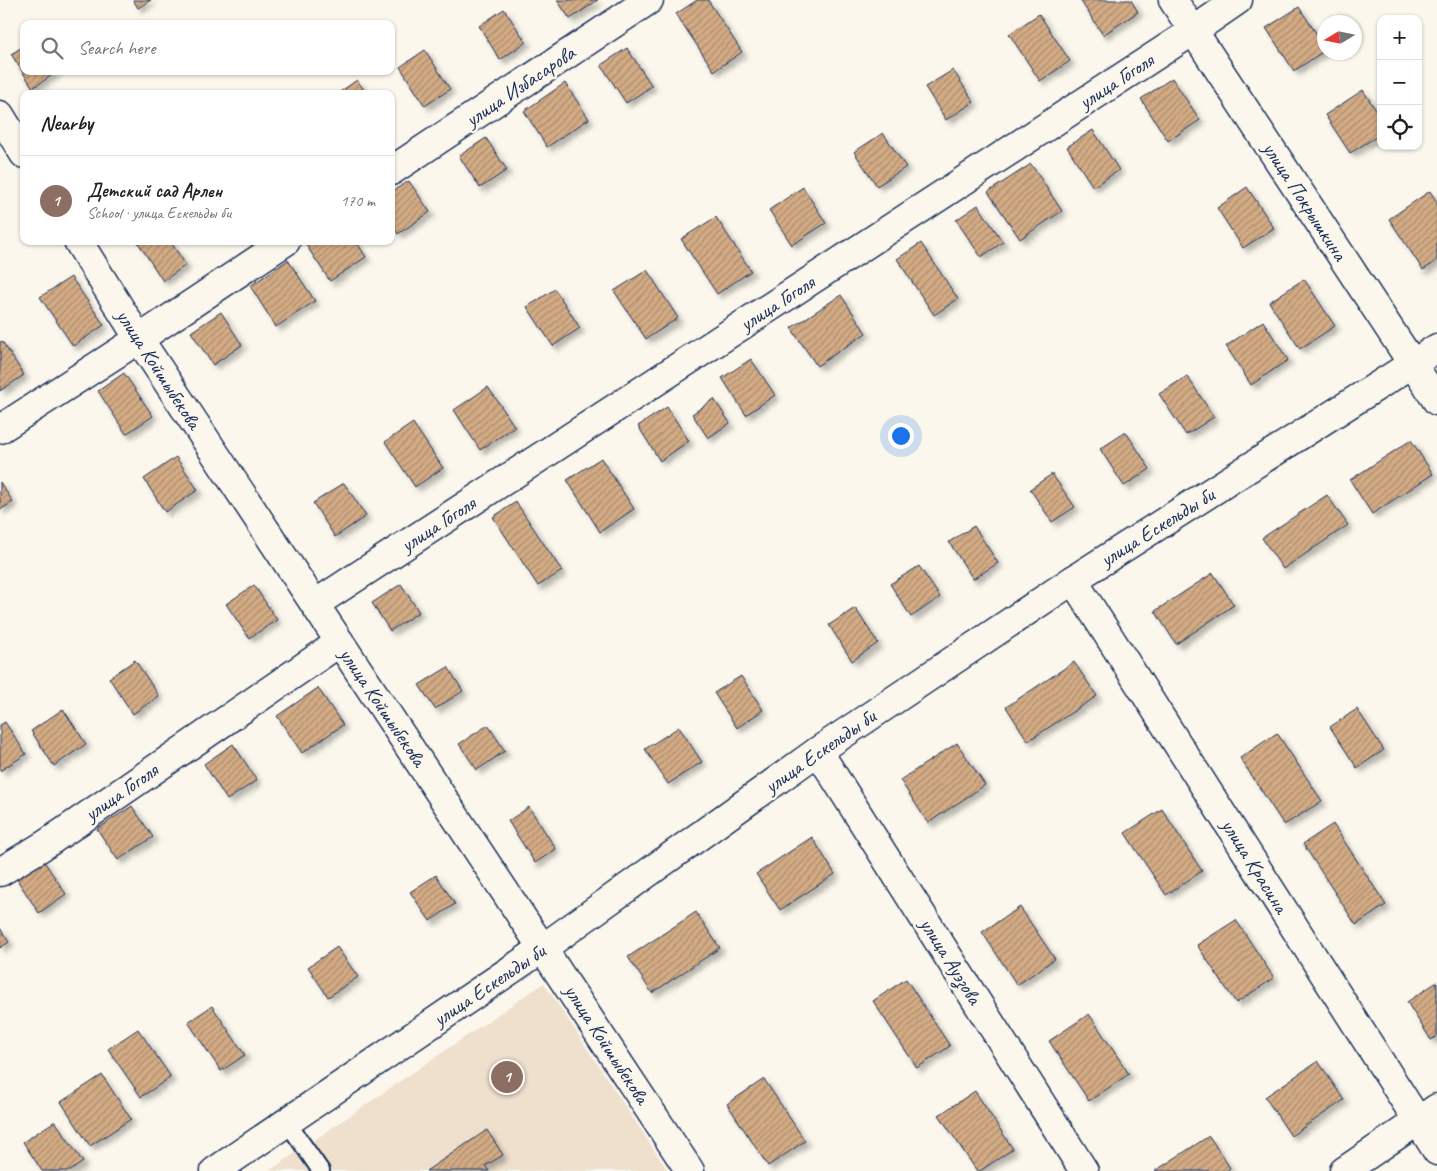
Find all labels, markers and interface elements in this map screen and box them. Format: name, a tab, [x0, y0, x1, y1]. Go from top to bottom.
north arrow	[1317, 15, 1362, 60]
map controls	[1377, 15, 1422, 150]
button: +	[1377, 15, 1422, 60]
search box	[20, 20, 395, 75]
icon: search	[38, 34, 66, 62]
text: Search here	[78, 36, 155, 60]
street label: улица Избасарова	[458, 39, 581, 133]
street label: улица Гоголя	[1072, 46, 1160, 116]
button: −	[1377, 60, 1422, 105]
button: locate	[1377, 105, 1422, 150]
text: Nearby	[40, 110, 93, 136]
street label: улица Покрышкина	[1256, 135, 1354, 267]
text: Детский сад Арлен	[87, 179, 222, 203]
text: 1	[52, 191, 60, 211]
text: 170 m	[341, 191, 375, 211]
text: School · улица Ескельды би	[87, 203, 231, 223]
street label: улица Гоголя	[733, 268, 821, 338]
street label: улица Койшыбекова	[110, 303, 209, 436]
your location	[888, 423, 914, 449]
street label: улица Ескельды би	[1093, 481, 1220, 573]
street label: улица Гоголя	[394, 489, 482, 559]
street label: улица Койшыбекова	[333, 641, 434, 773]
street label: улица Ескельды би	[758, 702, 882, 800]
street label: улица Гоголя	[78, 756, 164, 828]
street label: улица Красина	[1215, 812, 1296, 920]
street label: улица Ауэзова	[912, 911, 989, 1011]
street label: улица Ескельды би	[426, 937, 551, 1033]
street label: улица Койшыбекова	[558, 978, 657, 1111]
pin: 1	[491, 1058, 523, 1096]

